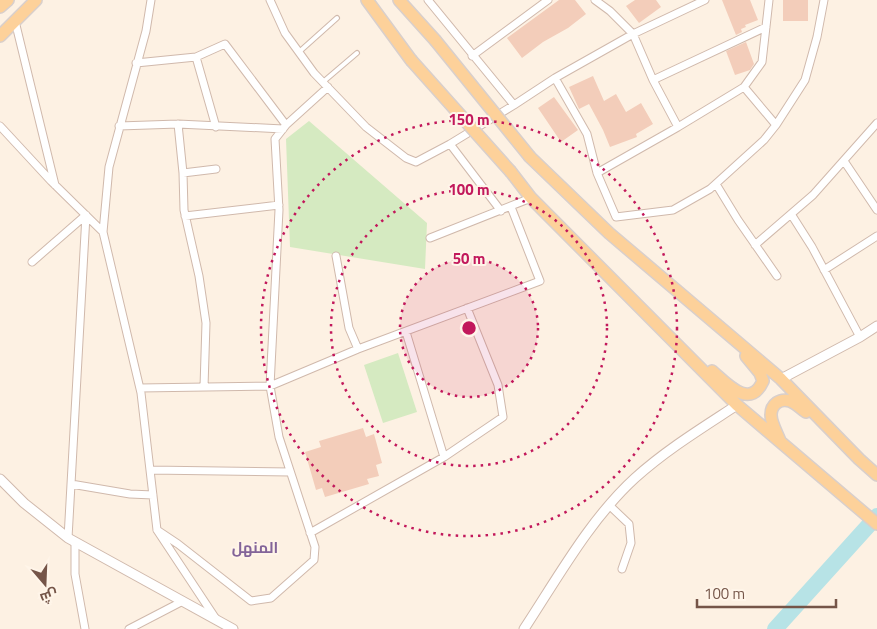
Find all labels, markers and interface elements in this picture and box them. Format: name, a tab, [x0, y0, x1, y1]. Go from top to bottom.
text: 150 m	[448, 108, 490, 131]
text: 100 m	[448, 178, 490, 201]
text: 50 m	[453, 247, 485, 270]
centre of rings	[460, 319, 478, 337]
district label: المنهل	[232, 536, 278, 559]
north arrow	[20, 559, 70, 609]
scale bar	[697, 576, 836, 608]
text: 100 m	[704, 582, 745, 605]
text: ش	[37, 584, 61, 610]

